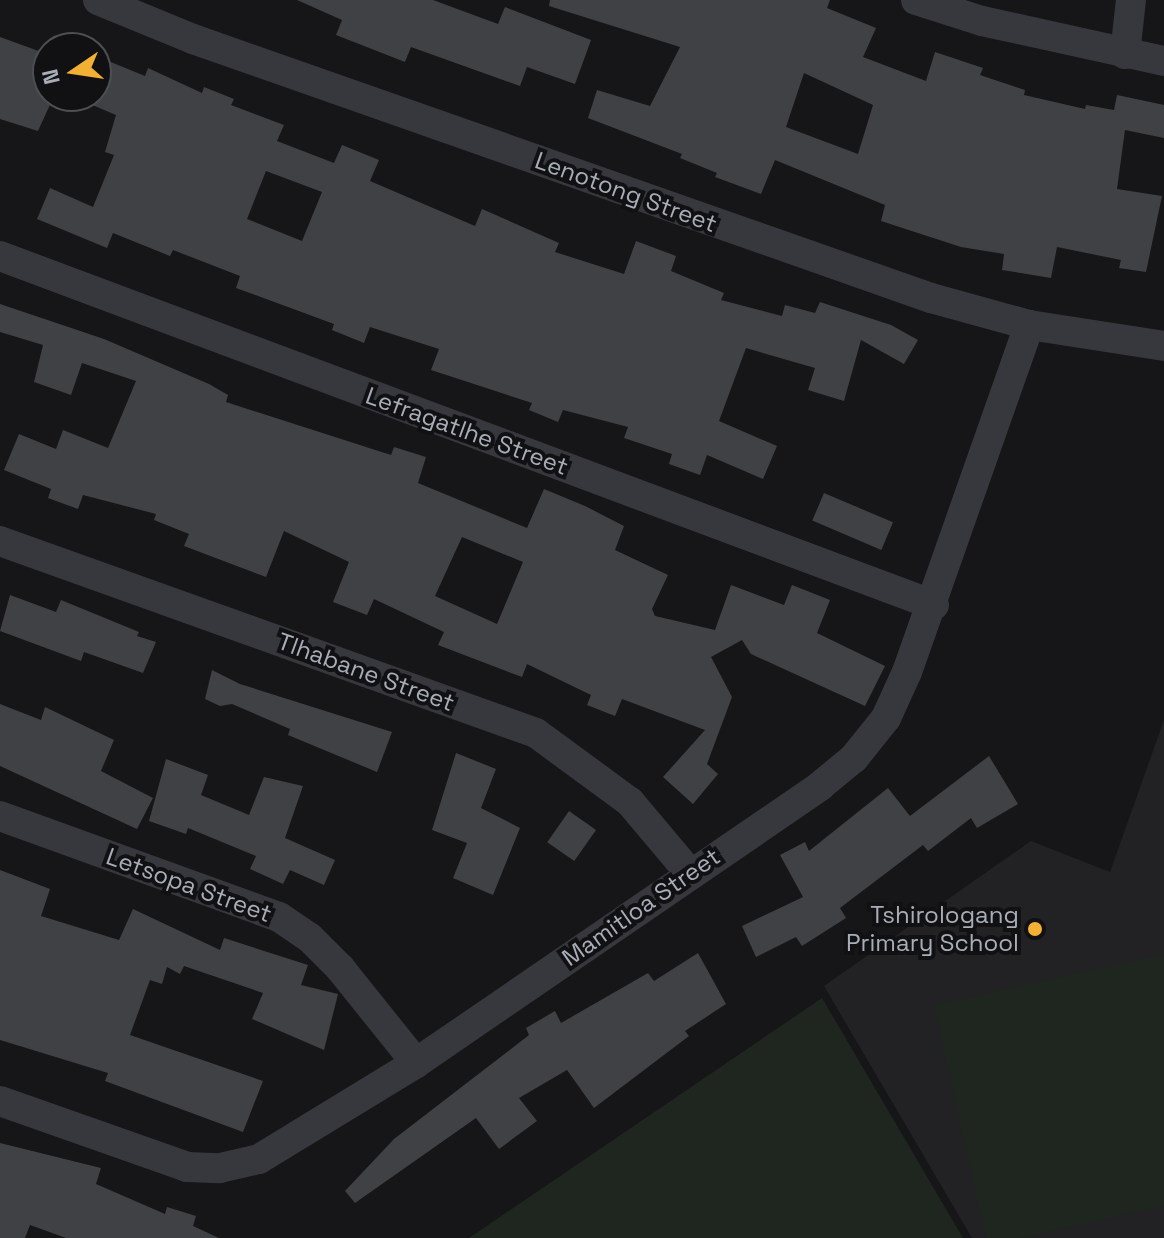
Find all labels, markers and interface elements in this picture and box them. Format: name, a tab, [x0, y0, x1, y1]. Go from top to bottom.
north arrow	[32, 32, 112, 112]
text: N	[35, 67, 66, 87]
street label: Lenotong Street	[531, 146, 721, 238]
street label: Lefragatlhe Street	[362, 381, 572, 481]
street label: Tlhabane Street	[274, 627, 458, 717]
street label: Letsopa Street	[102, 842, 276, 928]
street label: Mamitloa Street	[556, 842, 726, 972]
place label: Tshirologang Primary School	[846, 901, 1019, 957]
marker: Tshirologang Primary School	[1026, 920, 1044, 938]

